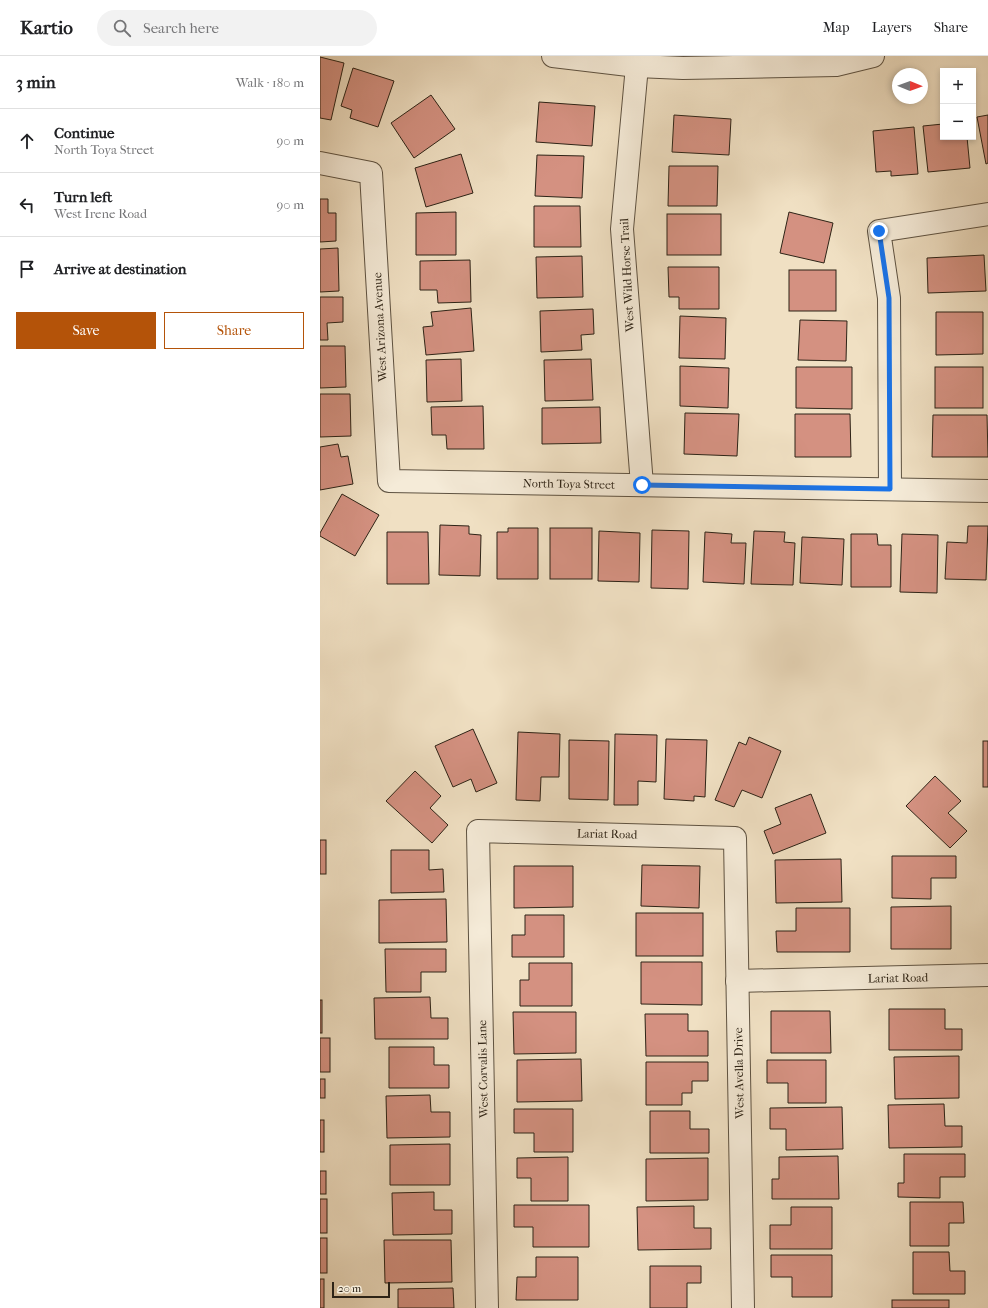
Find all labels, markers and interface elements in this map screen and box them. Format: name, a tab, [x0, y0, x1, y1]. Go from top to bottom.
search box	[97, 10, 377, 46]
text: Kartio	[20, 17, 73, 39]
icon: search	[111, 17, 133, 39]
text: Search here	[143, 19, 219, 37]
text: Map	[823, 19, 850, 36]
text: Layers	[872, 19, 912, 36]
text: Share	[934, 19, 968, 36]
north arrow	[892, 68, 928, 104]
map controls	[940, 68, 976, 140]
button: +	[940, 68, 976, 104]
text: 3 min	[16, 72, 56, 92]
text: Walk · 180 m	[236, 75, 304, 90]
button: −	[940, 104, 976, 140]
text: Continue	[54, 124, 114, 142]
icon: ahead	[16, 130, 38, 152]
text: 90 m	[276, 133, 304, 148]
text: North Toya Street	[54, 142, 154, 157]
text: Turn left	[54, 188, 112, 206]
icon: left	[16, 194, 38, 216]
text: 90 m	[276, 197, 304, 212]
text: West Irene Road	[54, 206, 147, 221]
street label: West Wild Horse Trail	[617, 217, 637, 333]
route end	[870, 222, 888, 240]
icon: arrive	[16, 258, 38, 280]
text: Arrive at destination	[54, 260, 186, 278]
street label: West Arizona Avenue	[370, 272, 390, 383]
button: Save	[16, 312, 156, 349]
button: Share	[164, 312, 304, 349]
street label: North Toya Street	[523, 476, 616, 492]
route start	[633, 476, 651, 494]
street label: Lariat Road	[577, 826, 638, 842]
street label: Lariat Road	[868, 970, 929, 986]
street label: West Corvalis Lane	[475, 1020, 491, 1119]
street label: West Avella Drive	[731, 1027, 747, 1120]
scale bar	[332, 1280, 390, 1299]
text: 20 m	[338, 1282, 361, 1295]

